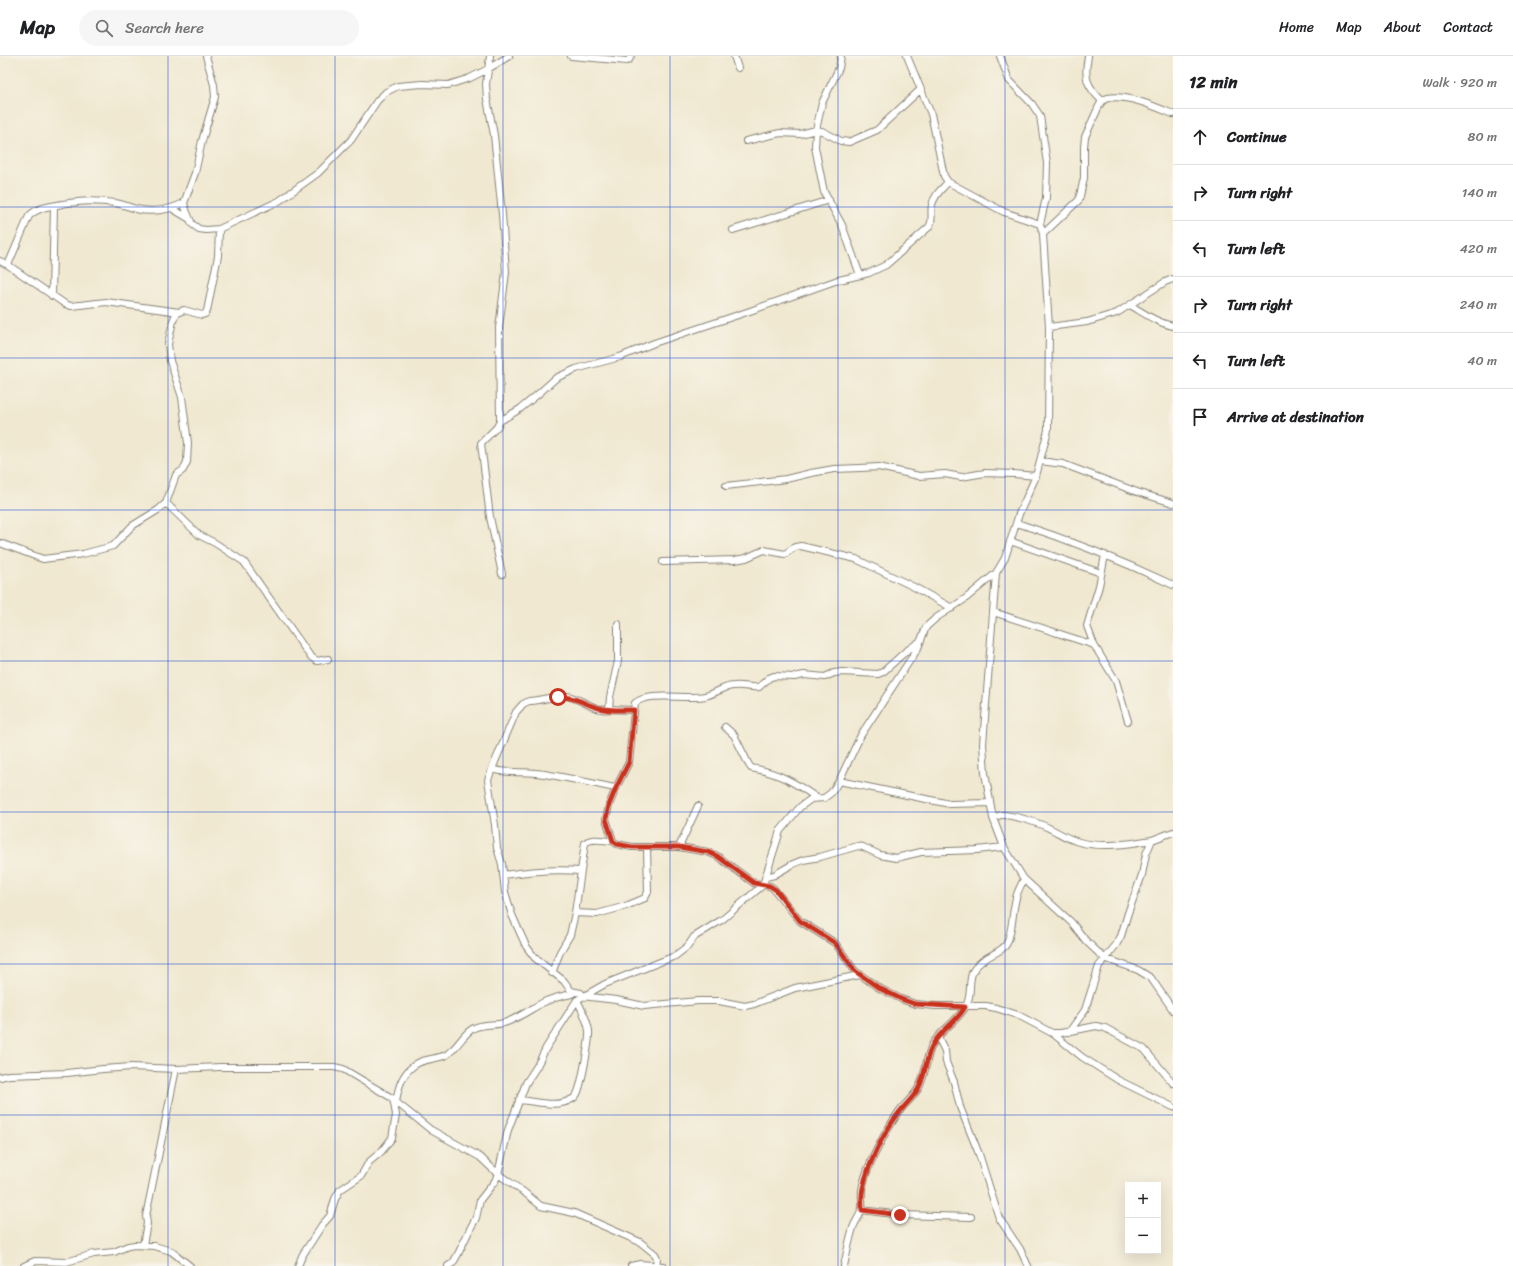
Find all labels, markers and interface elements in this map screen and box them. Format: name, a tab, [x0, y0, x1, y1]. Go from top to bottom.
search box	[79, 10, 359, 46]
text: Map	[20, 11, 55, 44]
text: Search here	[125, 15, 204, 41]
text: Home	[1279, 15, 1314, 40]
text: Map	[1336, 15, 1362, 40]
text: About	[1384, 15, 1421, 40]
text: Contact	[1443, 15, 1493, 40]
icon: search	[93, 17, 115, 39]
text: 12 min	[1189, 67, 1237, 97]
text: Walk · 920 m	[1423, 71, 1497, 94]
text: Continue	[1227, 124, 1287, 150]
text: 80 m	[1468, 125, 1497, 148]
icon: ahead	[1189, 126, 1211, 148]
text: Turn right	[1227, 180, 1292, 206]
text: 140 m	[1462, 181, 1497, 204]
icon: right	[1189, 182, 1211, 204]
text: Turn left	[1227, 236, 1285, 262]
text: 420 m	[1460, 237, 1497, 260]
icon: left	[1189, 238, 1211, 260]
text: Turn right	[1227, 292, 1292, 318]
text: 240 m	[1460, 293, 1497, 316]
icon: right	[1189, 294, 1211, 316]
text: Turn left	[1227, 348, 1285, 374]
text: 40 m	[1467, 349, 1497, 372]
icon: left	[1189, 350, 1211, 372]
text: Arrive at destination	[1227, 404, 1364, 430]
icon: arrive	[1189, 406, 1211, 428]
route start	[549, 688, 567, 706]
map controls	[1125, 1182, 1161, 1254]
button: +	[1125, 1182, 1161, 1218]
route end	[891, 1206, 909, 1224]
button: −	[1125, 1218, 1161, 1254]

